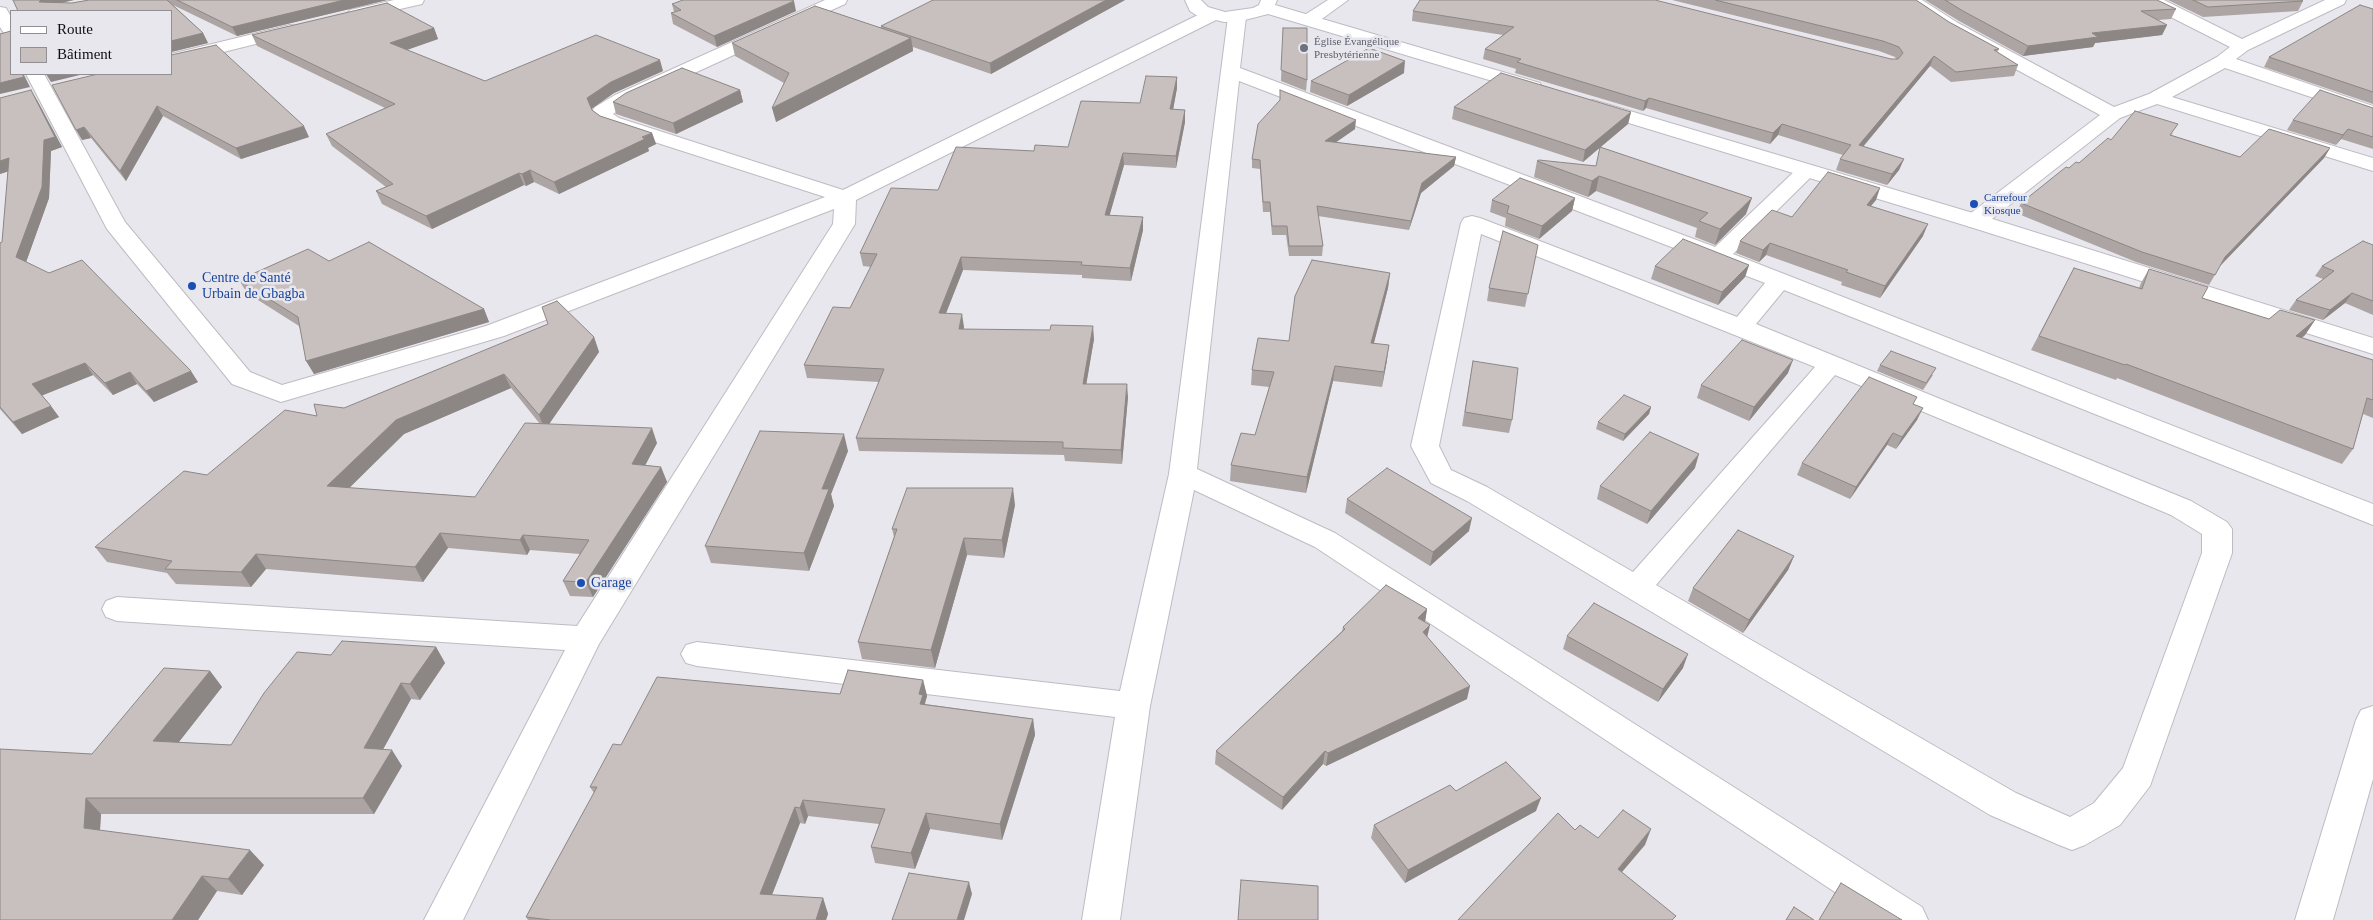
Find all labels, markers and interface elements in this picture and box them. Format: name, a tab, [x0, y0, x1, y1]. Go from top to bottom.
legend	[10, 10, 172, 75]
text: Route	[57, 21, 93, 37]
place label: Église Évangélique Presbytérienne	[1314, 35, 1399, 61]
marker: Église Évangélique Presbytérienne	[1298, 42, 1310, 54]
text: Bâtiment	[57, 46, 112, 62]
place label: Carrefour Kiosque	[1984, 191, 2027, 217]
marker: Carrefour Kiosque	[1968, 198, 1980, 210]
place label: Centre de Santé Urbain de Gbagba	[202, 270, 305, 302]
marker: Centre de Santé Urbain de Gbagba	[186, 280, 198, 292]
place label: Garage	[591, 575, 631, 591]
marker: Garage	[575, 577, 587, 589]

